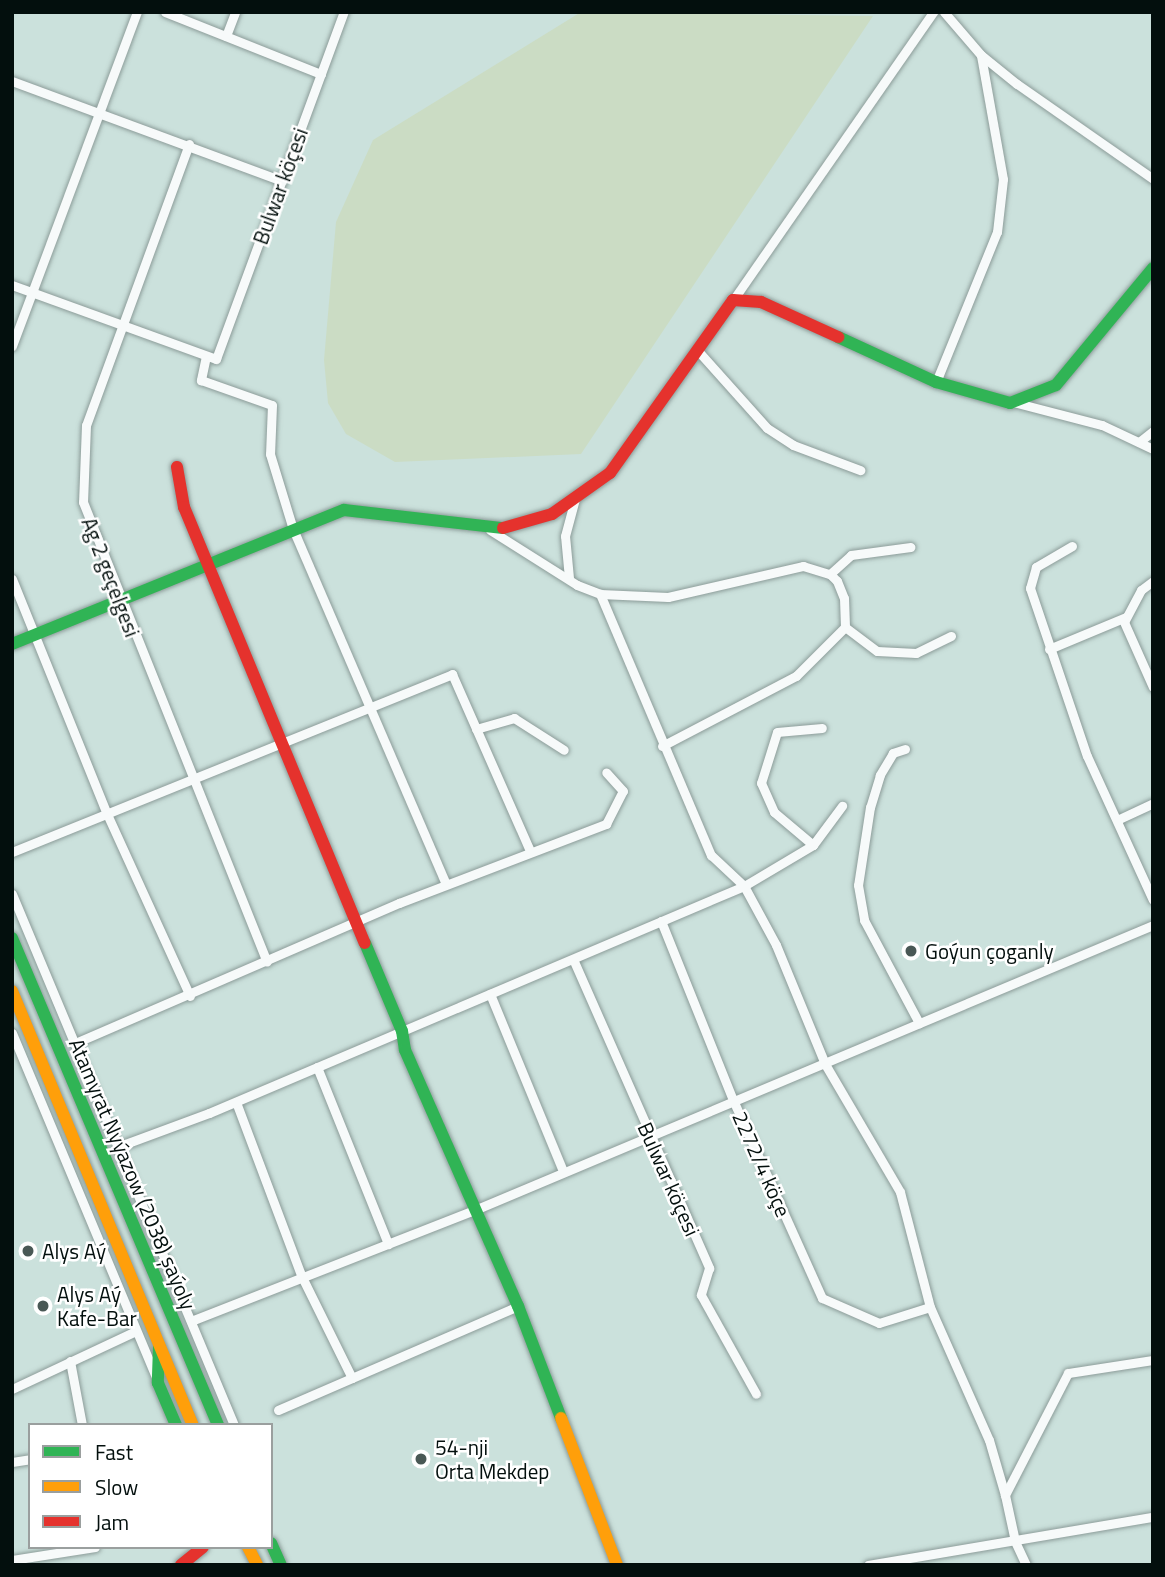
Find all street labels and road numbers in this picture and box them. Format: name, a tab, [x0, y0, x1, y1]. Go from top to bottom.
street label: Bulwar köçesi	[247, 124, 313, 248]
street label: Ag 2 geçelgesi	[77, 514, 145, 640]
street label: Atamyrat Nyýazow (2038) şaýoly	[64, 1035, 202, 1313]
street label: 2272/4 köçe	[728, 1107, 796, 1221]
street label: Bulwar köçesi	[633, 1118, 705, 1240]

